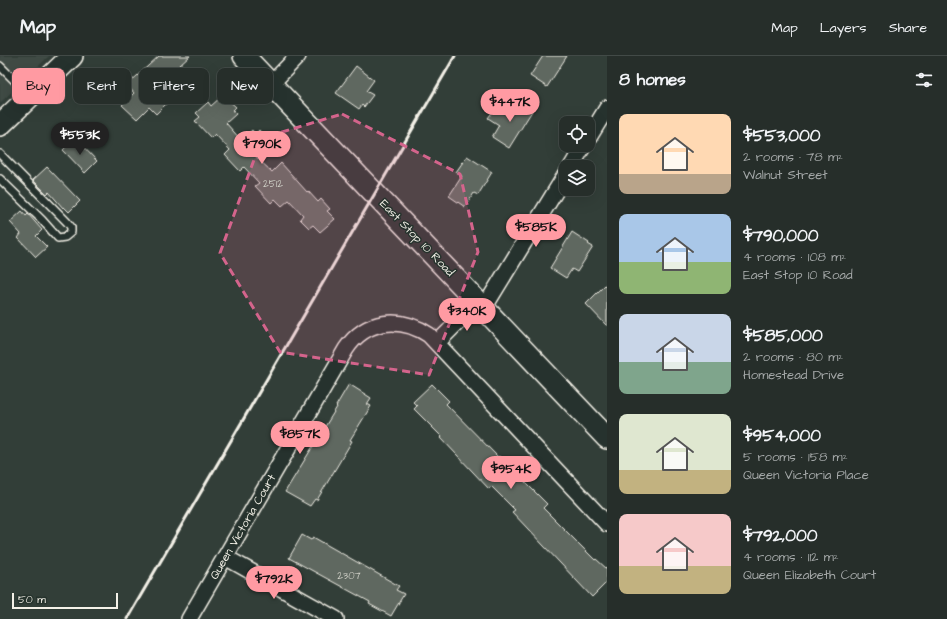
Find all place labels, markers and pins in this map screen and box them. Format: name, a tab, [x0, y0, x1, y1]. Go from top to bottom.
pin: $447K	[482, 89, 538, 123]
pin: $553K	[52, 122, 108, 156]
pin: $790K	[234, 131, 290, 165]
pin: $585K	[508, 214, 564, 248]
pin: $340K	[439, 298, 495, 332]
pin: $857K	[272, 421, 328, 455]
pin: $954K	[483, 456, 539, 490]
pin: $792K	[246, 566, 302, 600]

